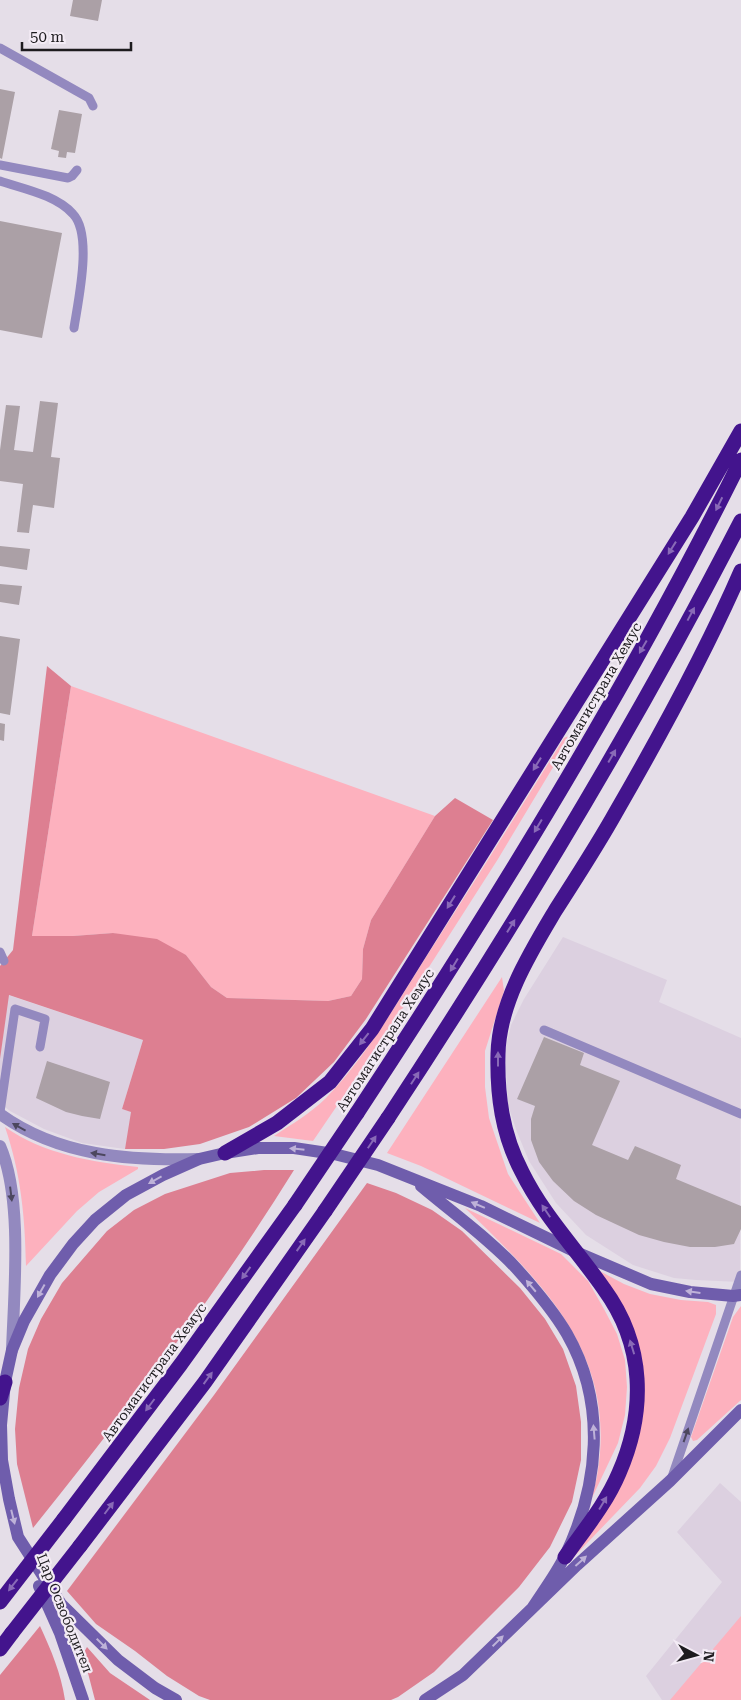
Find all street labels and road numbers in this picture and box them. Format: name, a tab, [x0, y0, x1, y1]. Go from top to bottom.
street label: Автомагистрала Хемус	[547, 619, 645, 772]
street label: Автомагистрала Хемус	[333, 965, 437, 1114]
street label: Автомагистрала Хемус	[98, 1300, 210, 1444]
street label: Цар Освободител	[34, 1551, 96, 1675]

